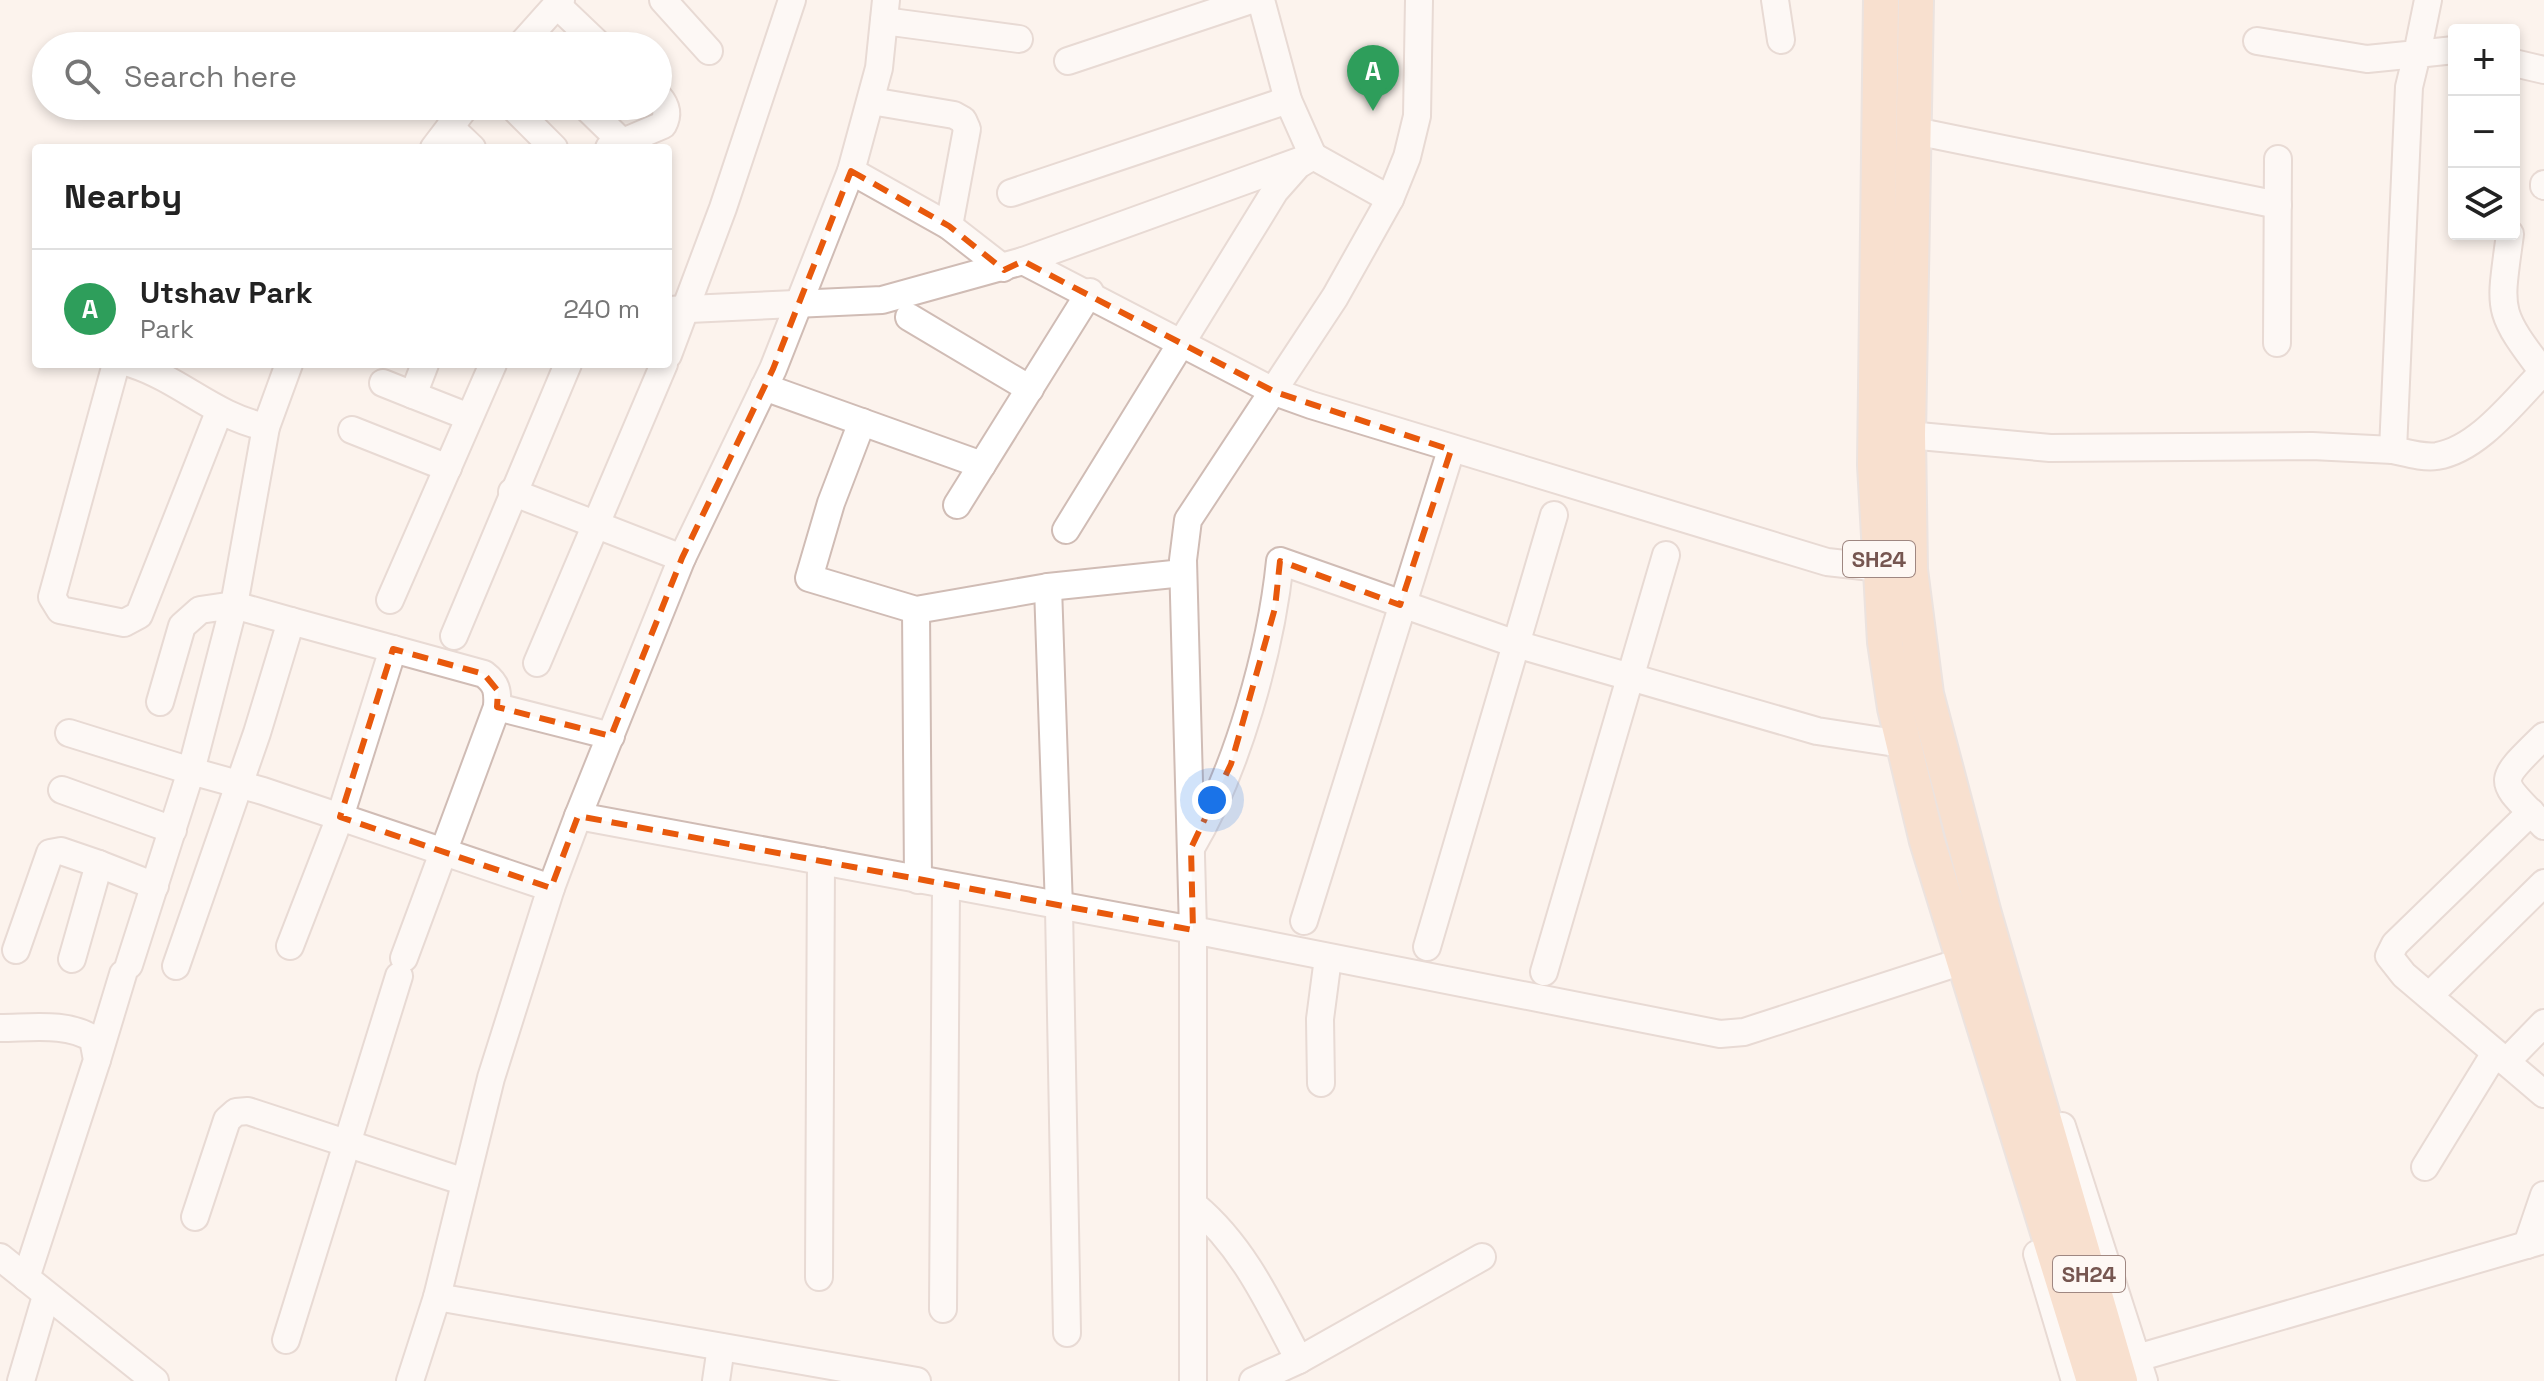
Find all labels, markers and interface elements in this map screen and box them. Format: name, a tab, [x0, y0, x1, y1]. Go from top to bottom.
map controls	[2448, 24, 2520, 240]
button: +	[2448, 24, 2520, 96]
search box	[32, 32, 672, 120]
pin: A	[1347, 45, 1399, 111]
icon: search	[60, 54, 104, 98]
text: Search here	[124, 57, 297, 96]
button: −	[2448, 96, 2520, 168]
button: layers	[2448, 168, 2520, 240]
text: Nearby	[64, 175, 182, 218]
text: Utshav Park	[140, 273, 313, 312]
text: A	[82, 292, 98, 326]
text: 240 m	[563, 292, 640, 326]
text: Park	[140, 312, 194, 346]
road number: SH24	[1843, 541, 1915, 577]
your location	[1192, 780, 1232, 820]
road number: SH24	[2053, 1256, 2125, 1292]

